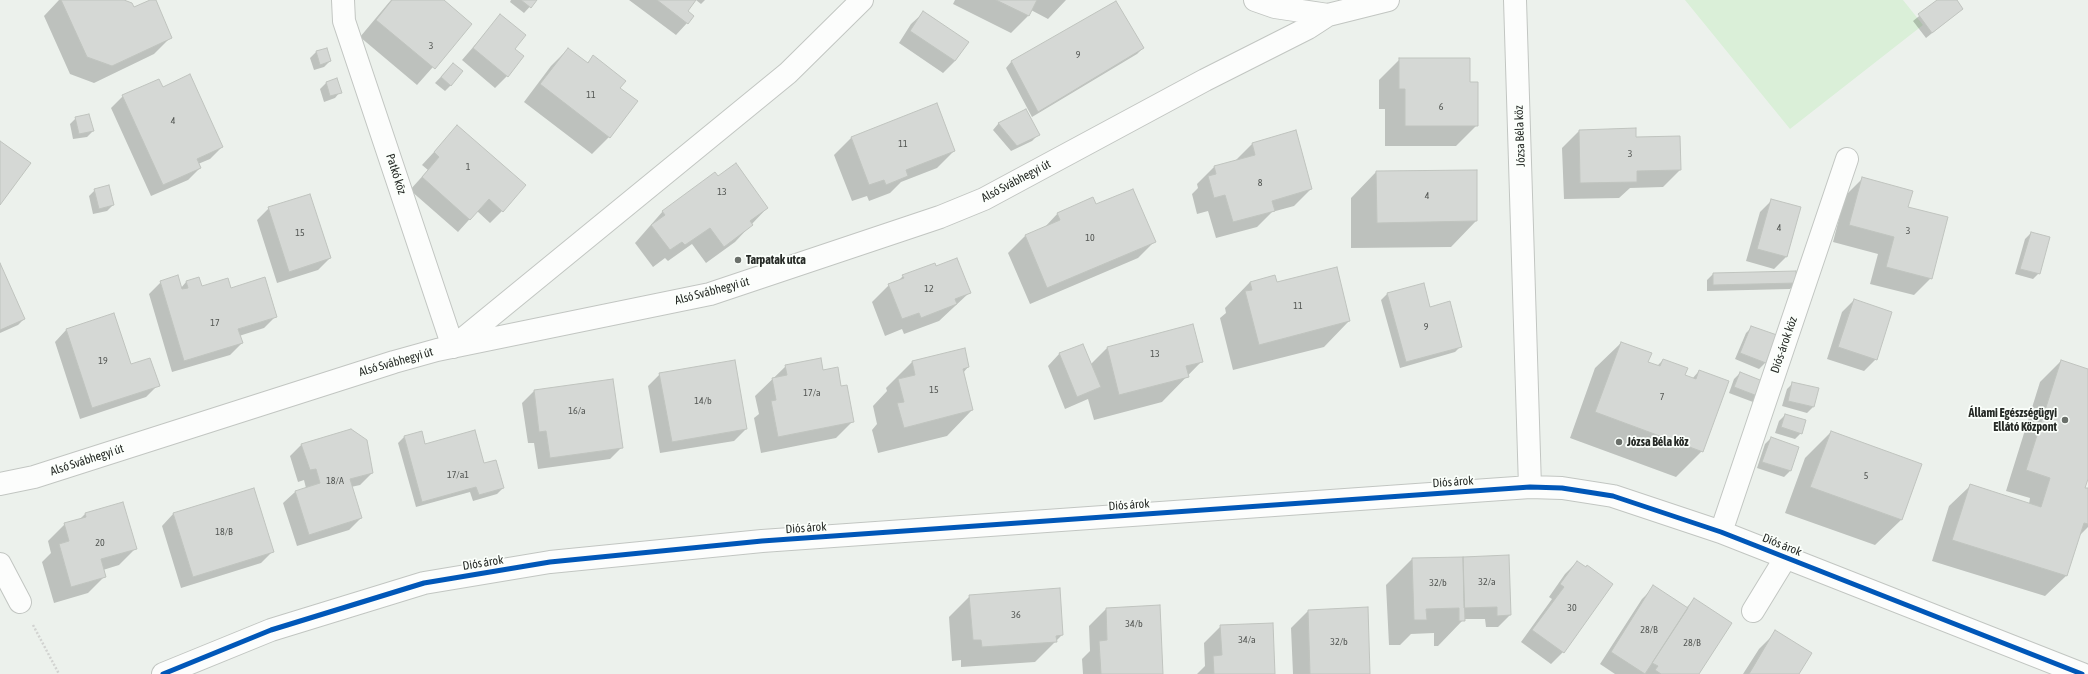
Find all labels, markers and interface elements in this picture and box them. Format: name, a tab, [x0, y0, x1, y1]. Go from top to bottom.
house number: 3	[429, 40, 433, 52]
house number: 9	[1076, 49, 1080, 61]
house number: 11	[586, 89, 596, 101]
house number: 6	[1439, 101, 1443, 113]
street label: Józsa Béla köz	[1512, 105, 1528, 167]
house number: 4	[171, 115, 175, 127]
house number: 11	[898, 138, 908, 150]
house number: 3	[1628, 148, 1632, 160]
street label: Patkó köz	[383, 152, 409, 196]
street label: Alsó Svábhegyi út	[979, 157, 1053, 205]
house number: 1	[466, 161, 470, 173]
house number: 8	[1258, 177, 1262, 189]
house number: 13	[717, 186, 727, 198]
house number: 4	[1425, 190, 1429, 202]
house number: 4	[1777, 222, 1781, 234]
house number: 3	[1906, 225, 1910, 237]
house number: 15	[295, 227, 305, 239]
house number: 10	[1085, 232, 1095, 244]
place label: Tarpatak utca	[746, 253, 806, 267]
marker: Tarpatak utca	[733, 255, 743, 265]
street label: Alsó Svábhegyi út	[673, 274, 751, 308]
house number: 12	[924, 283, 934, 295]
house number: 11	[1293, 300, 1303, 312]
street label: Diós-árok köz	[1768, 315, 1800, 375]
house number: 17	[210, 317, 220, 329]
house number: 9	[1424, 321, 1428, 333]
street label: Alsó Svábhegyi út	[357, 345, 435, 379]
house number: 13	[1150, 348, 1160, 360]
house number: 19	[98, 355, 108, 367]
house number: 15	[929, 384, 939, 396]
house number: 17/a	[803, 387, 821, 399]
house number: 7	[1660, 391, 1664, 403]
house number: 14/b	[694, 395, 712, 407]
house number: 16/a	[568, 405, 586, 417]
place label: Állami Egészségügyi Ellátó Központ	[1969, 406, 2057, 434]
marker: Állami Egészségügyi Ellátó Központ	[2060, 415, 2070, 425]
place label: Józsa Béla köz	[1627, 435, 1689, 449]
marker: Józsa Béla köz	[1614, 437, 1624, 447]
street label: Alsó Svábhegyi út	[48, 441, 126, 479]
house number: 17/a1	[447, 469, 469, 481]
house number: 5	[1864, 470, 1868, 482]
street label: Diós árok	[1432, 473, 1474, 491]
house number: 18/A	[326, 475, 344, 487]
street label: Diós árok	[1108, 496, 1150, 514]
street label: Diós árok	[785, 519, 827, 537]
house number: 18/B	[215, 526, 233, 538]
street label: Diós árok	[1760, 531, 1804, 559]
house number: 20	[95, 537, 105, 549]
street label: Diós árok	[462, 553, 504, 573]
house number: 32/a	[1478, 576, 1496, 588]
house number: 32/b	[1429, 577, 1447, 589]
house number: 30	[1567, 602, 1577, 614]
house number: 36	[1011, 609, 1021, 621]
house number: 34/b	[1125, 618, 1143, 630]
house number: 28/B	[1640, 624, 1658, 636]
house number: 34/a	[1238, 634, 1256, 646]
house number: 32/b	[1330, 636, 1348, 648]
house number: 28/B	[1683, 637, 1701, 649]

